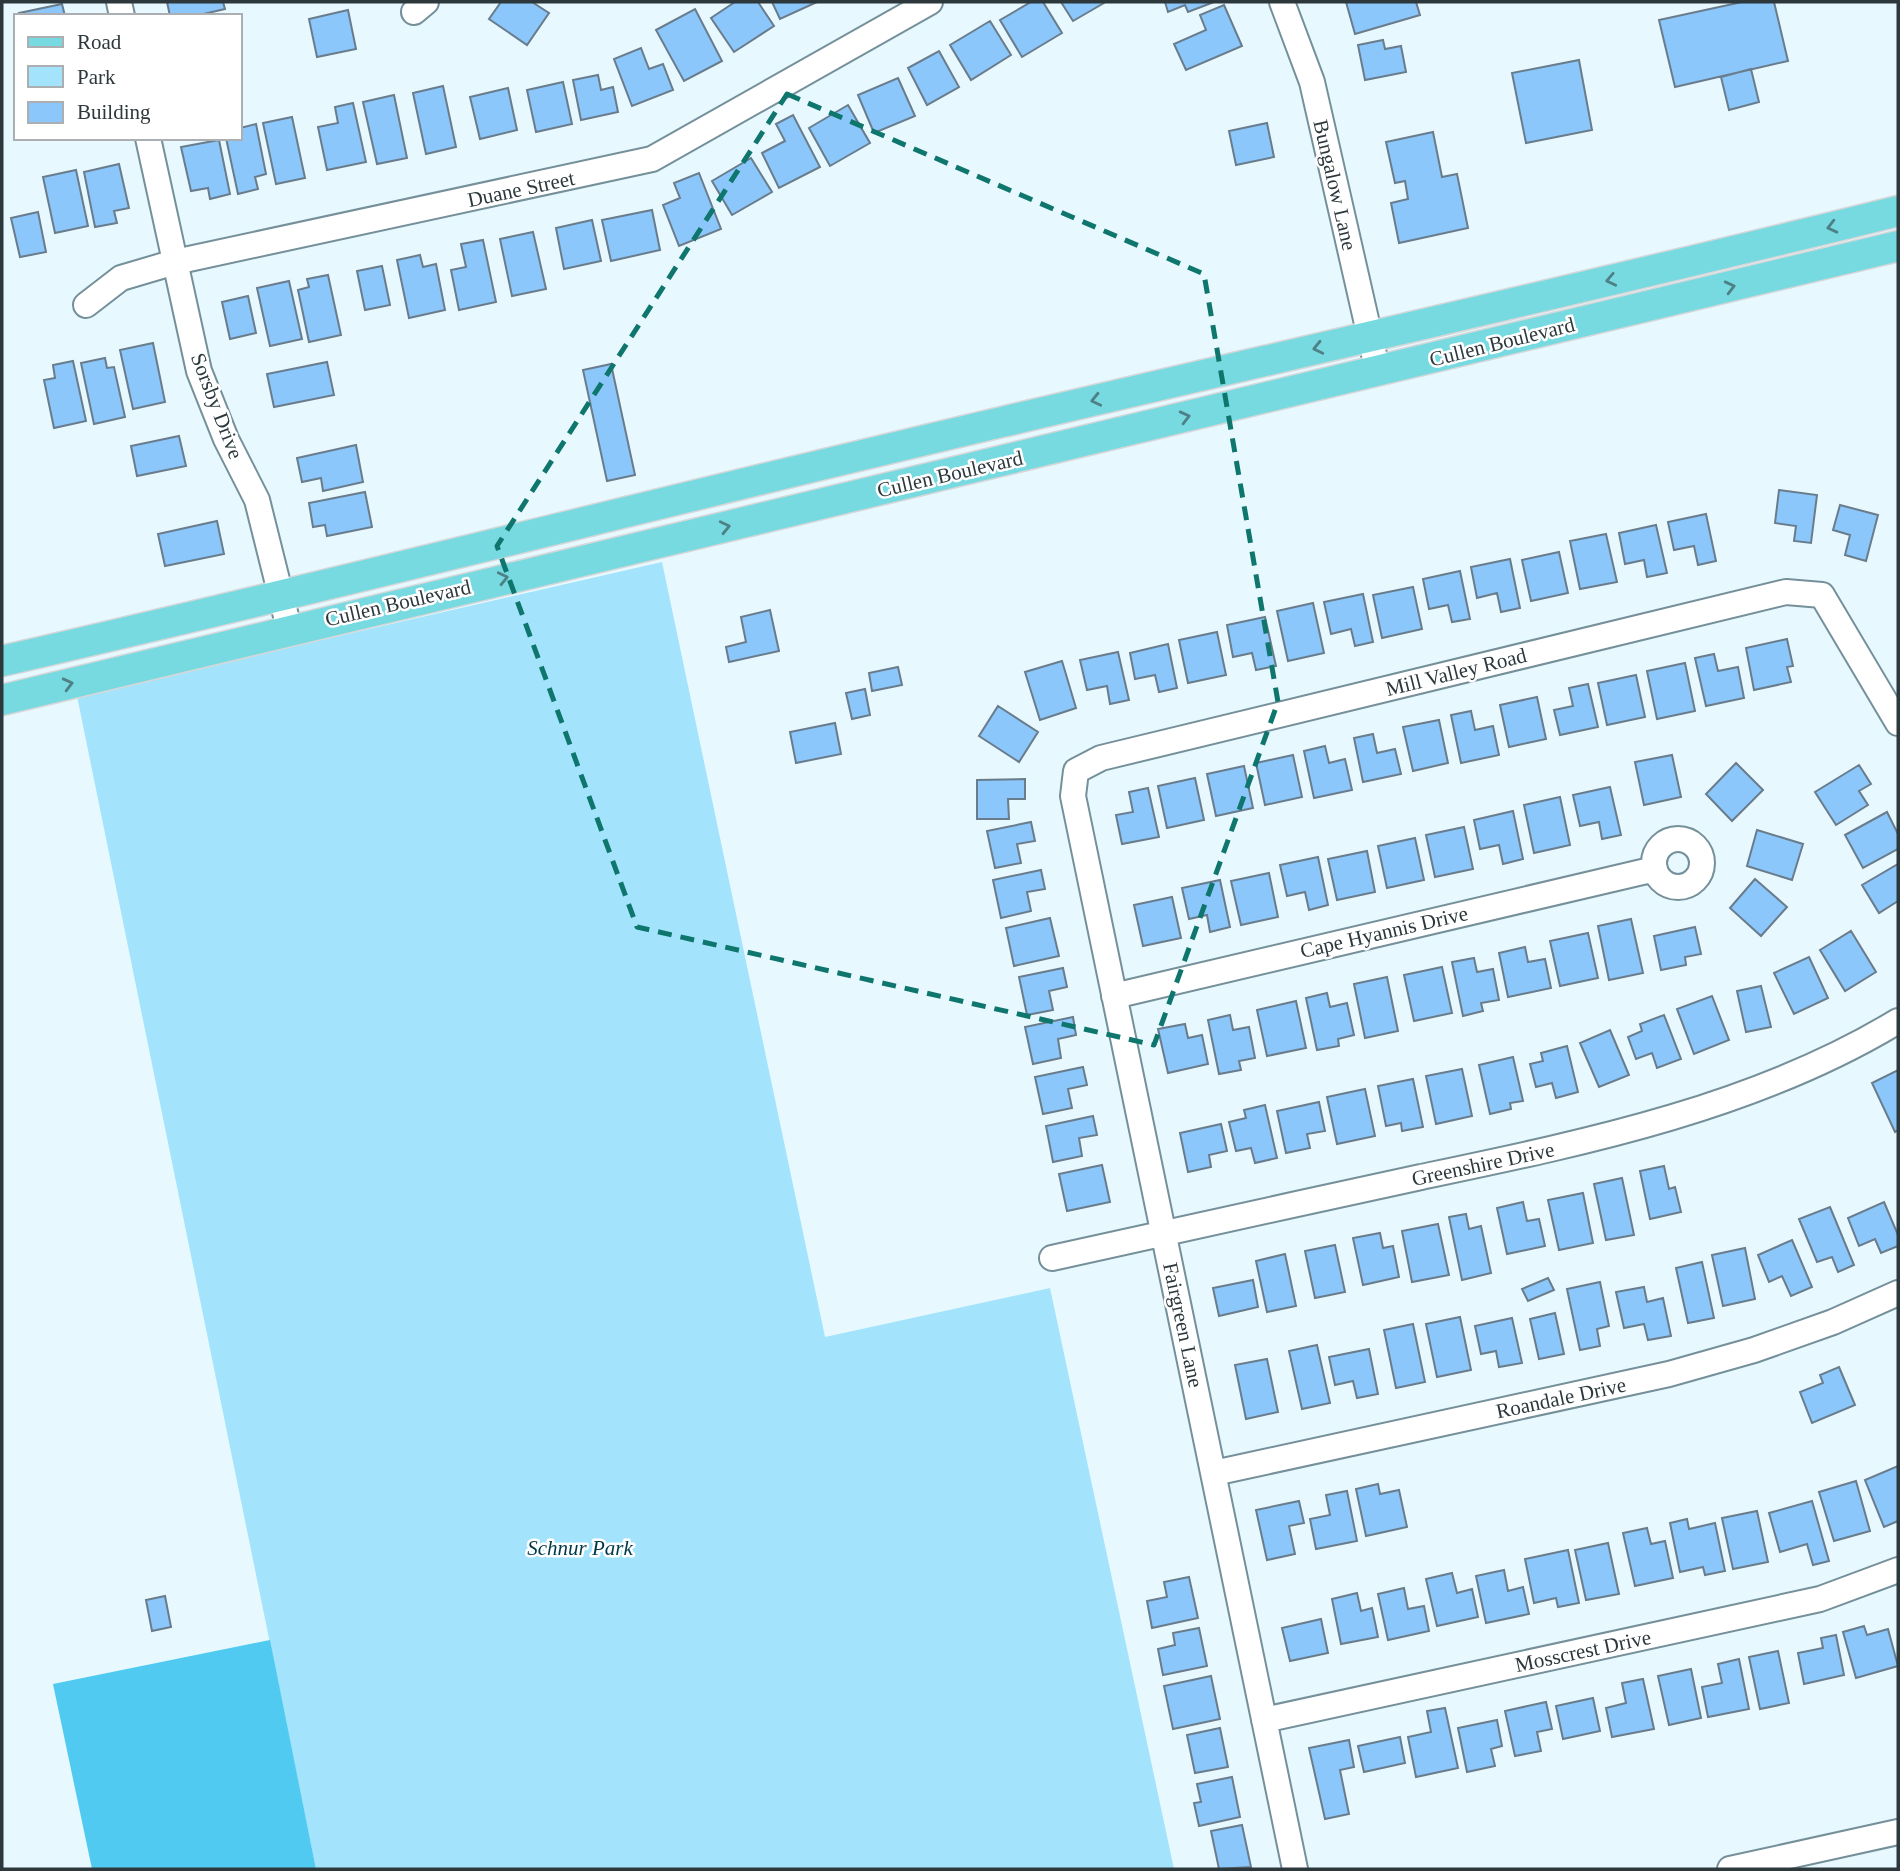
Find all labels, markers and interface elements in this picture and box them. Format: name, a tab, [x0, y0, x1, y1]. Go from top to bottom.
legend	[14, 14, 242, 140]
text: Road	[77, 30, 122, 54]
text: Park	[77, 65, 116, 89]
text: Building	[77, 100, 151, 124]
street label: Bungalow Lane	[1308, 117, 1362, 253]
street label: Duane Street	[465, 166, 577, 212]
one-way arrow	[1826, 219, 1838, 233]
one-way arrow	[1605, 271, 1617, 286]
one-way arrow	[1724, 281, 1736, 295]
street label: Cullen Boulevard	[1427, 312, 1578, 372]
one-way arrow	[1312, 340, 1324, 355]
street label: Sorsby Drive	[186, 350, 248, 462]
one-way arrow	[1090, 392, 1102, 406]
one-way arrow	[1179, 411, 1191, 425]
street label: Cullen Boulevard	[875, 445, 1026, 502]
one-way arrow	[719, 520, 731, 535]
one-way arrow	[497, 572, 509, 587]
street label: Cullen Boulevard	[323, 574, 474, 631]
street label: Mill Valley Road	[1383, 643, 1529, 701]
one-way arrow	[62, 678, 74, 692]
street label: Cape Hyannis Drive	[1298, 901, 1470, 963]
street label: Greenshire Drive	[1409, 1137, 1557, 1191]
street label: Fairgreen Lane	[1158, 1260, 1208, 1390]
street label: Roandale Drive	[1494, 1373, 1628, 1423]
park label: Schnur Park	[527, 1536, 633, 1560]
street label: Mosscrest Drive	[1513, 1625, 1653, 1677]

